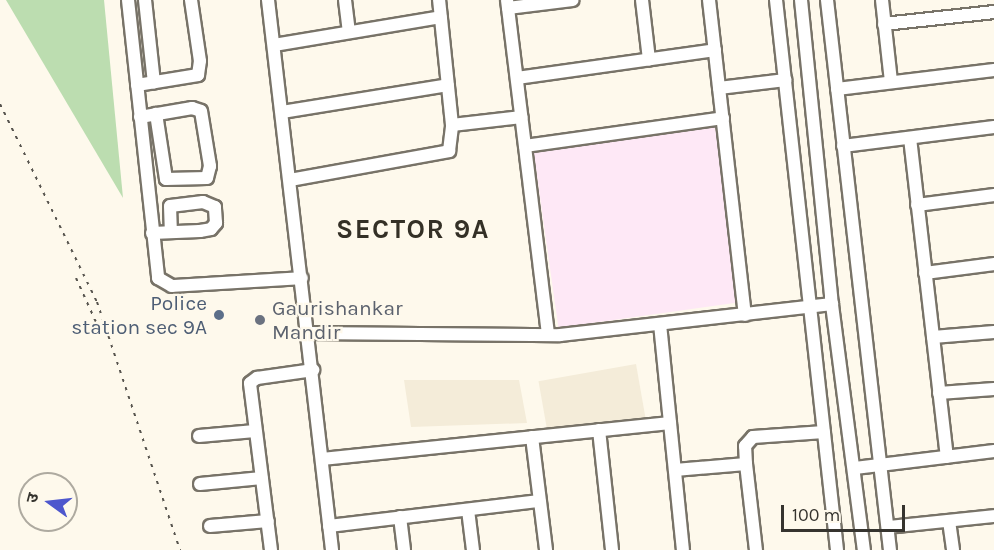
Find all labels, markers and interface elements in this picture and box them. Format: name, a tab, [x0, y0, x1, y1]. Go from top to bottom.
district label: SECTOR 9A	[336, 214, 490, 246]
place label: Police station sec 9A	[71, 290, 207, 340]
place label: Gaurishankar Mandir	[272, 295, 403, 345]
marker: Police station sec 9A	[212, 308, 226, 322]
marker: Gaurishankar Mandir	[253, 313, 267, 327]
north arrow	[18, 472, 78, 532]
text: उ	[22, 491, 42, 505]
scale bar	[784, 493, 908, 531]
text: 100 m	[792, 504, 840, 526]

